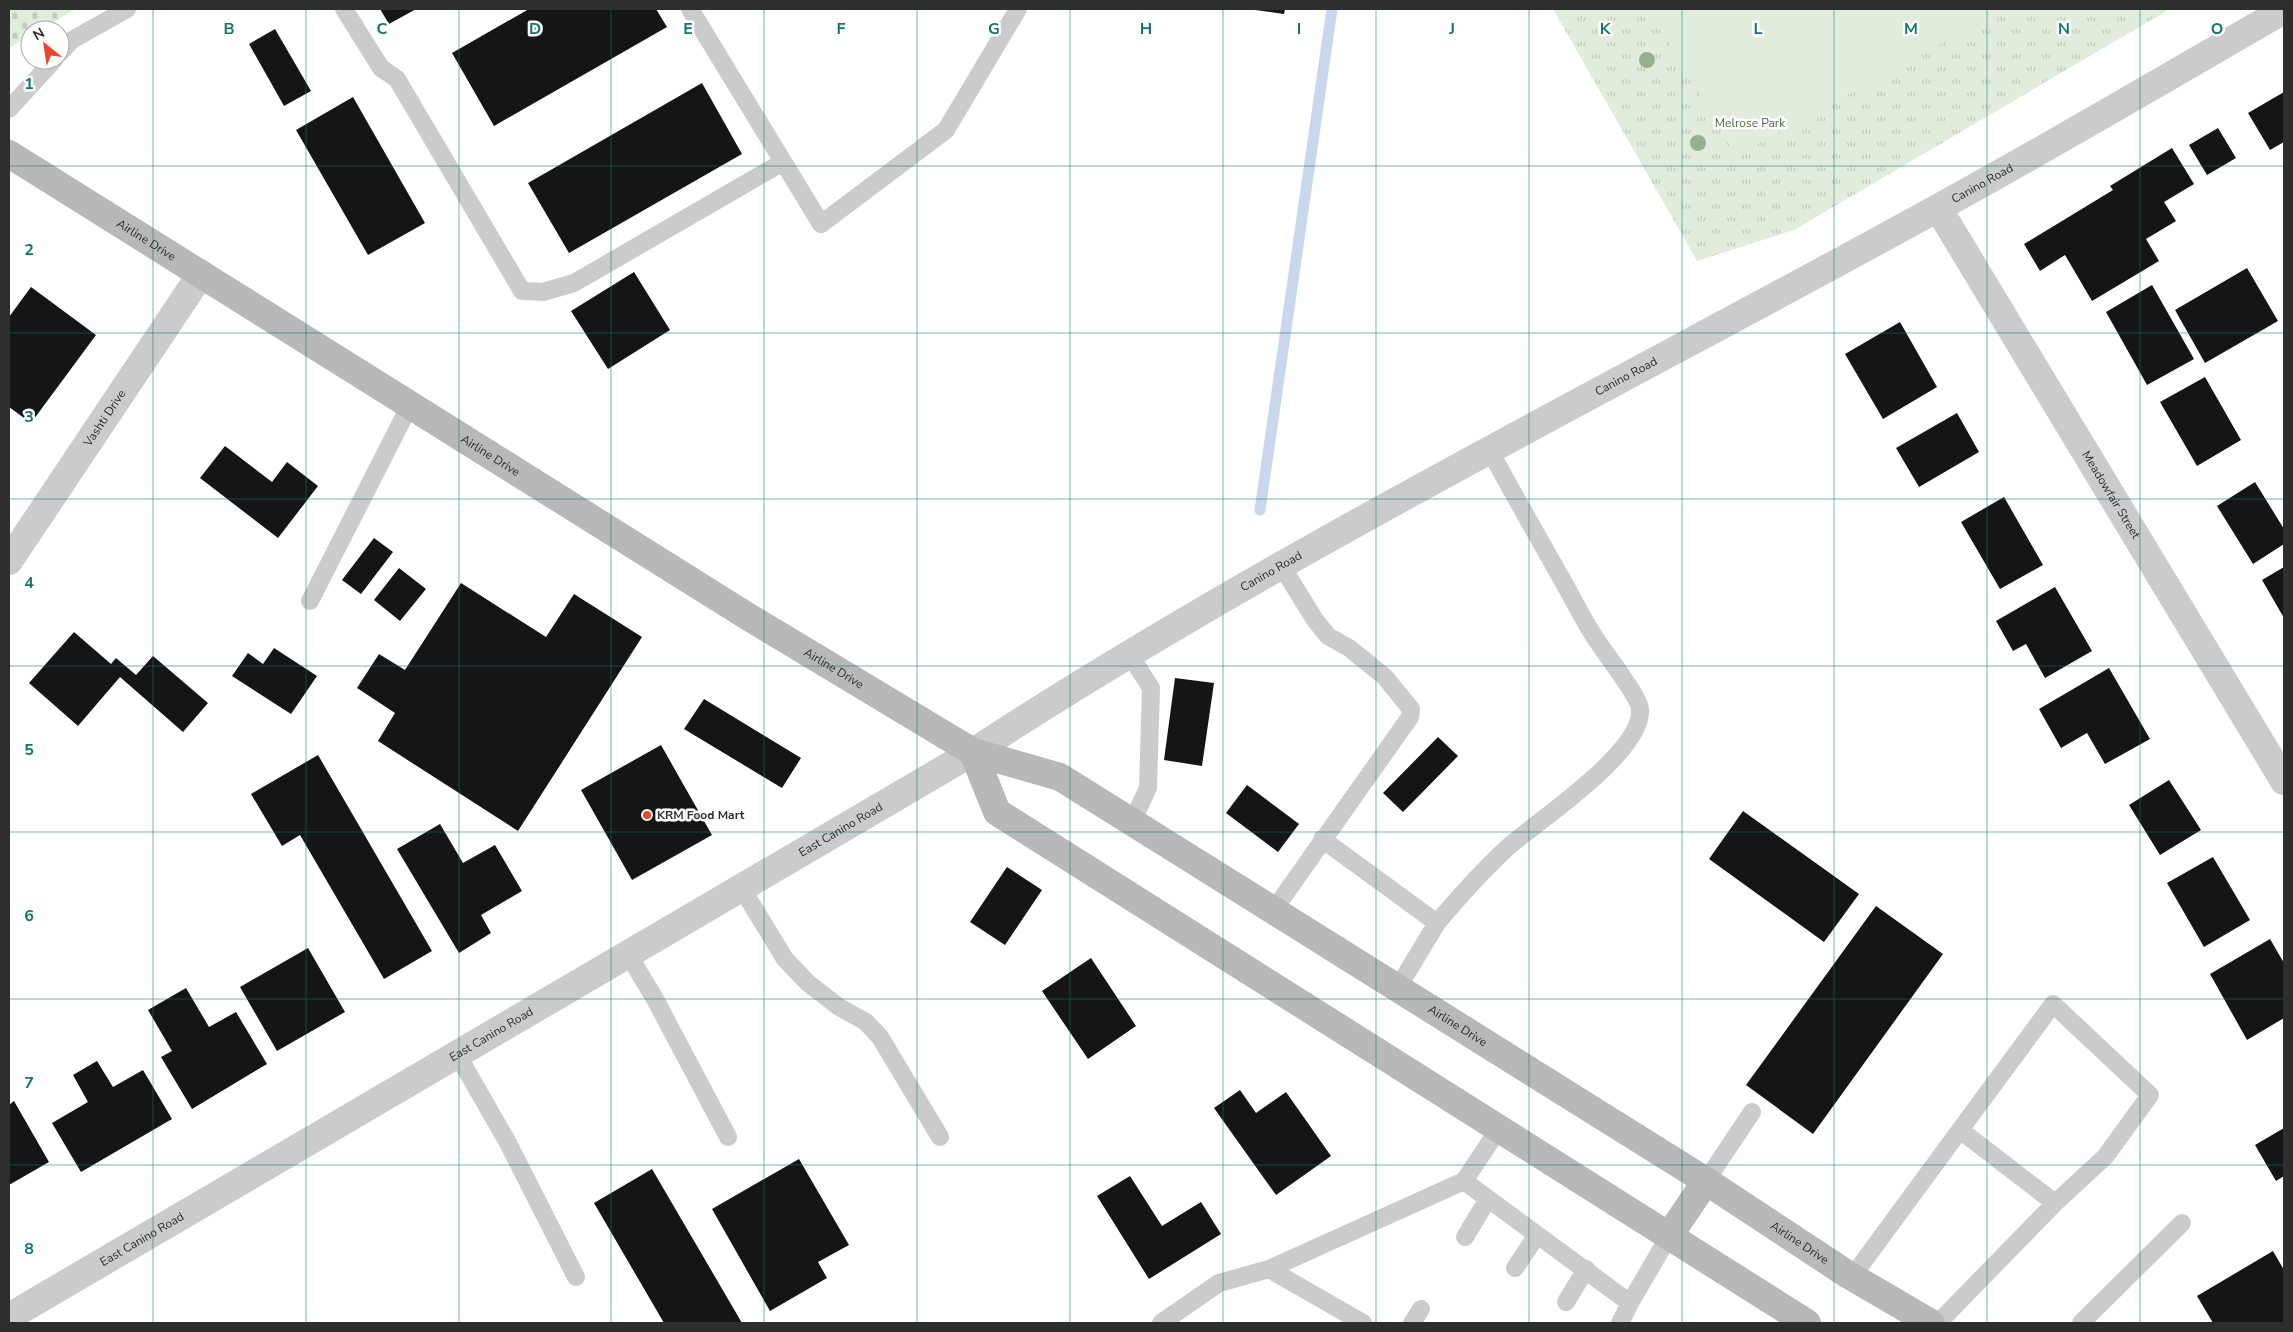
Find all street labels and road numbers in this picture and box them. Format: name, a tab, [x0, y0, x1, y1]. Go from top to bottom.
street label: Canino Road	[1948, 160, 2016, 207]
street label: Airline Drive	[114, 215, 179, 265]
street label: Canino Road	[1592, 353, 1660, 400]
street label: Vashti Drive	[79, 387, 129, 450]
street label: Airline Drive	[458, 431, 523, 480]
street label: Meadowfair Street	[2078, 448, 2144, 542]
street label: Canino Road	[1237, 547, 1305, 595]
street label: Airline Drive	[801, 644, 867, 692]
street label: East Canino Road	[796, 799, 886, 860]
street label: Airline Drive	[1425, 1001, 1490, 1050]
street label: East Canino Road	[446, 1003, 536, 1065]
street label: East Canino Road	[97, 1208, 187, 1270]
street label: Airline Drive	[1767, 1218, 1832, 1268]

